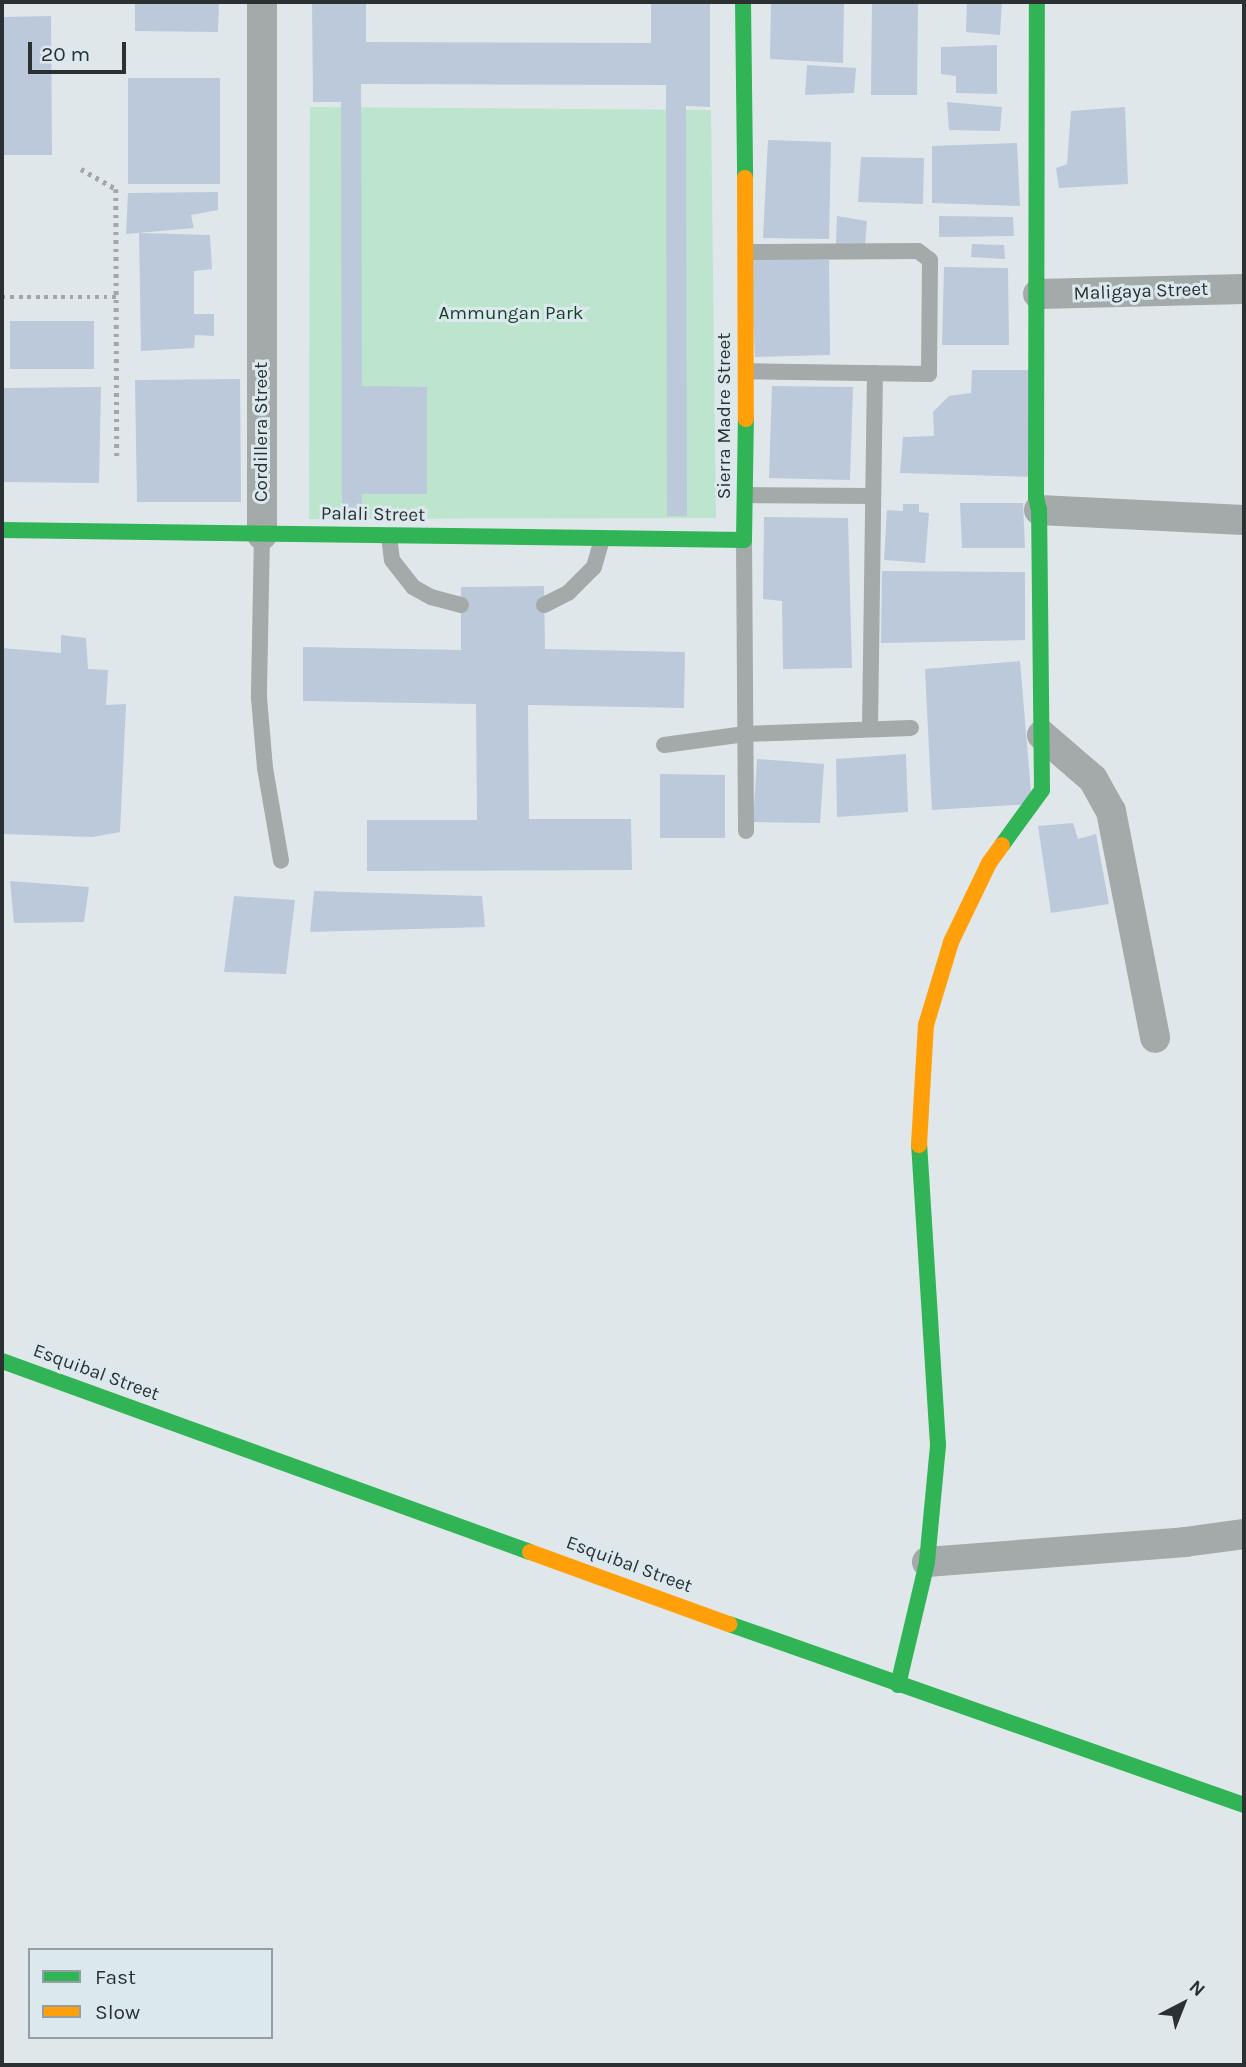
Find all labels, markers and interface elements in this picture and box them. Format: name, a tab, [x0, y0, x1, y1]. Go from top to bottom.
scale bar	[32, 28, 130, 72]
text: 20 m	[41, 42, 90, 66]
street label: Maligaya Street	[1073, 278, 1209, 306]
park label: Ammungan Park	[438, 303, 584, 325]
street label: Sierra Madre Street	[714, 333, 736, 499]
street label: Cordillera Street	[251, 362, 273, 502]
street label: Palali Street	[321, 503, 425, 527]
street label: Esquibal Street	[30, 1340, 162, 1406]
street label: Esquibal Street	[563, 1532, 695, 1598]
legend	[28, 1948, 273, 2039]
text: Fast	[95, 1965, 136, 1989]
north arrow	[1148, 1969, 1218, 2039]
text: N	[1185, 1976, 1209, 2001]
text: Slow	[95, 2000, 140, 2024]

